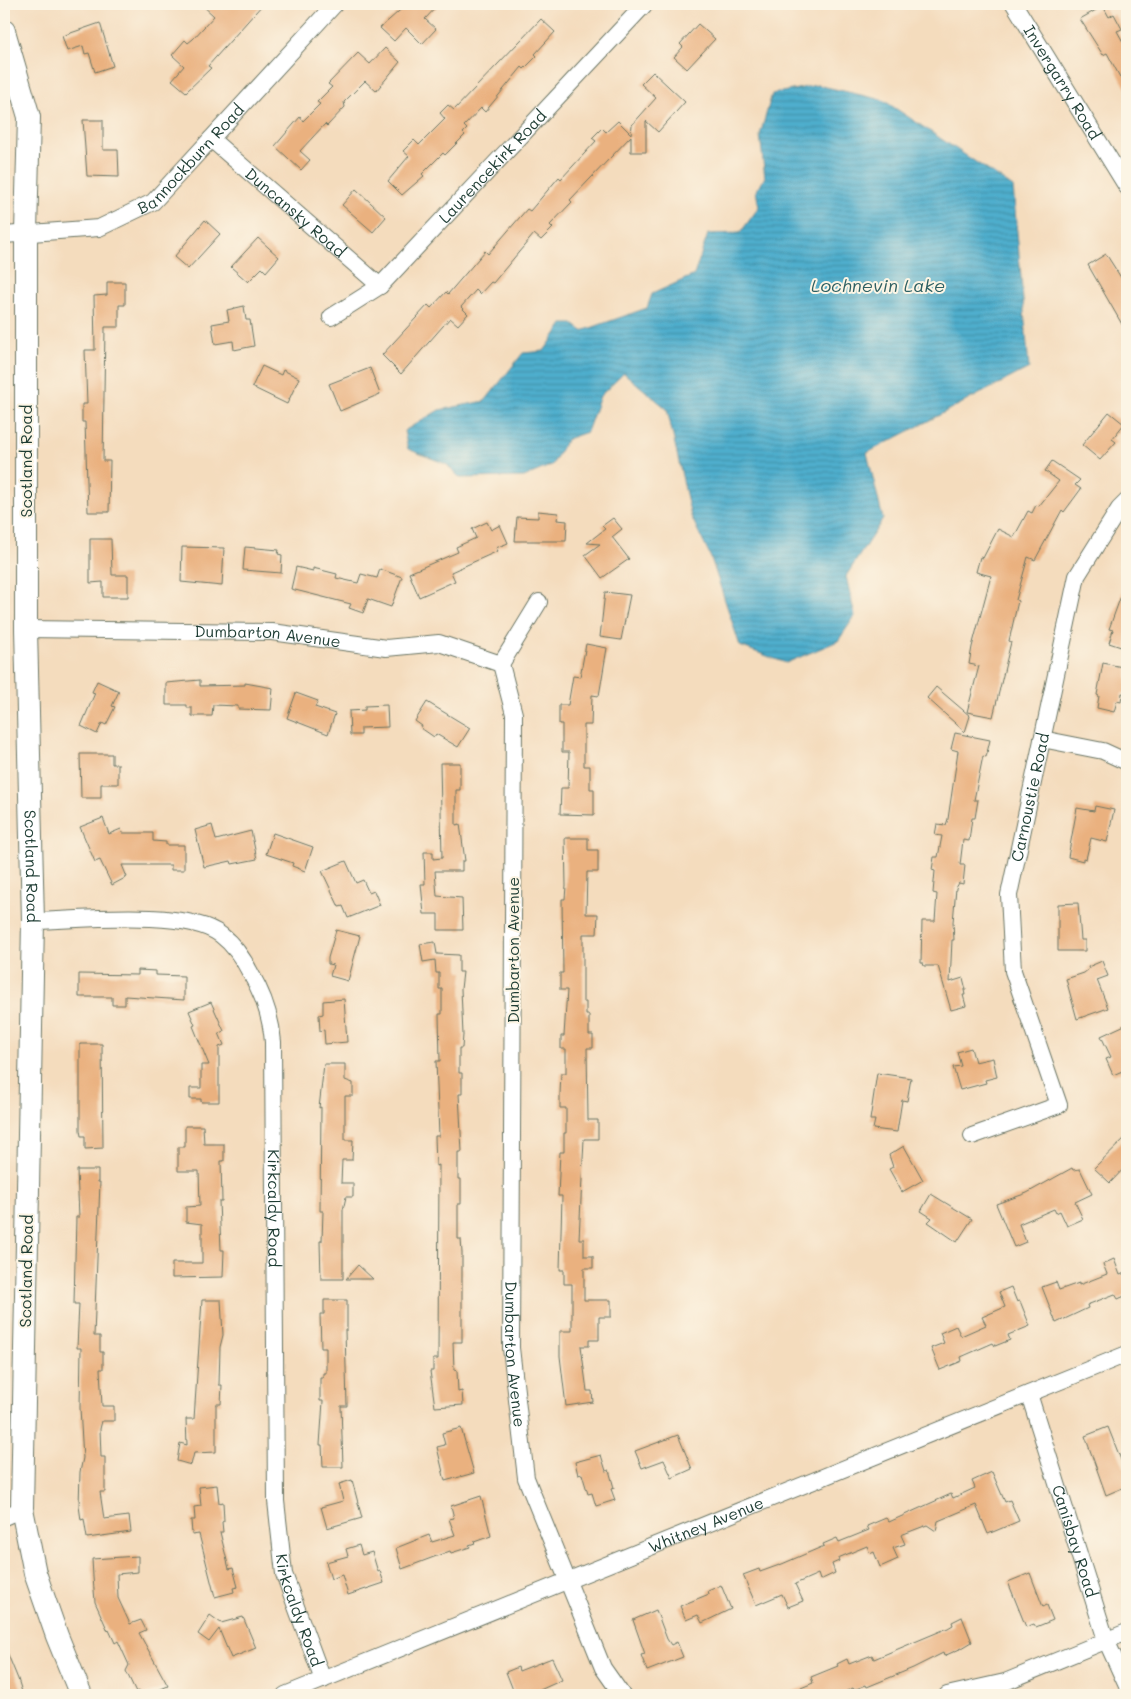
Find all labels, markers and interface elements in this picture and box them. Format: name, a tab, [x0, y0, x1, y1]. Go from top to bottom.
street label: Invergarry Road	[1019, 21, 1106, 143]
street label: Bannockburn Road	[134, 99, 248, 218]
street label: Laurencekirk Road	[434, 105, 550, 227]
street label: Duncansky Road	[241, 163, 350, 262]
water label: Lochnevin Lake	[811, 273, 945, 297]
street label: Scotland Road	[15, 405, 36, 517]
street label: Dumbarton Avenue	[195, 620, 342, 652]
street label: Carnoustie Road	[1005, 731, 1053, 864]
street label: Scotland Road	[20, 810, 44, 923]
street label: Dumbarton Avenue	[502, 877, 523, 1023]
street label: Kirkcaldy Road	[264, 1149, 285, 1267]
street label: Scotland Road	[14, 1214, 37, 1328]
street label: Dumbarton Avenue	[501, 1281, 531, 1428]
street label: Canisbay Road	[1048, 1482, 1103, 1600]
street label: Whitney Avenue	[645, 1491, 766, 1557]
street label: Kirkcaldy Road	[272, 1553, 328, 1669]

